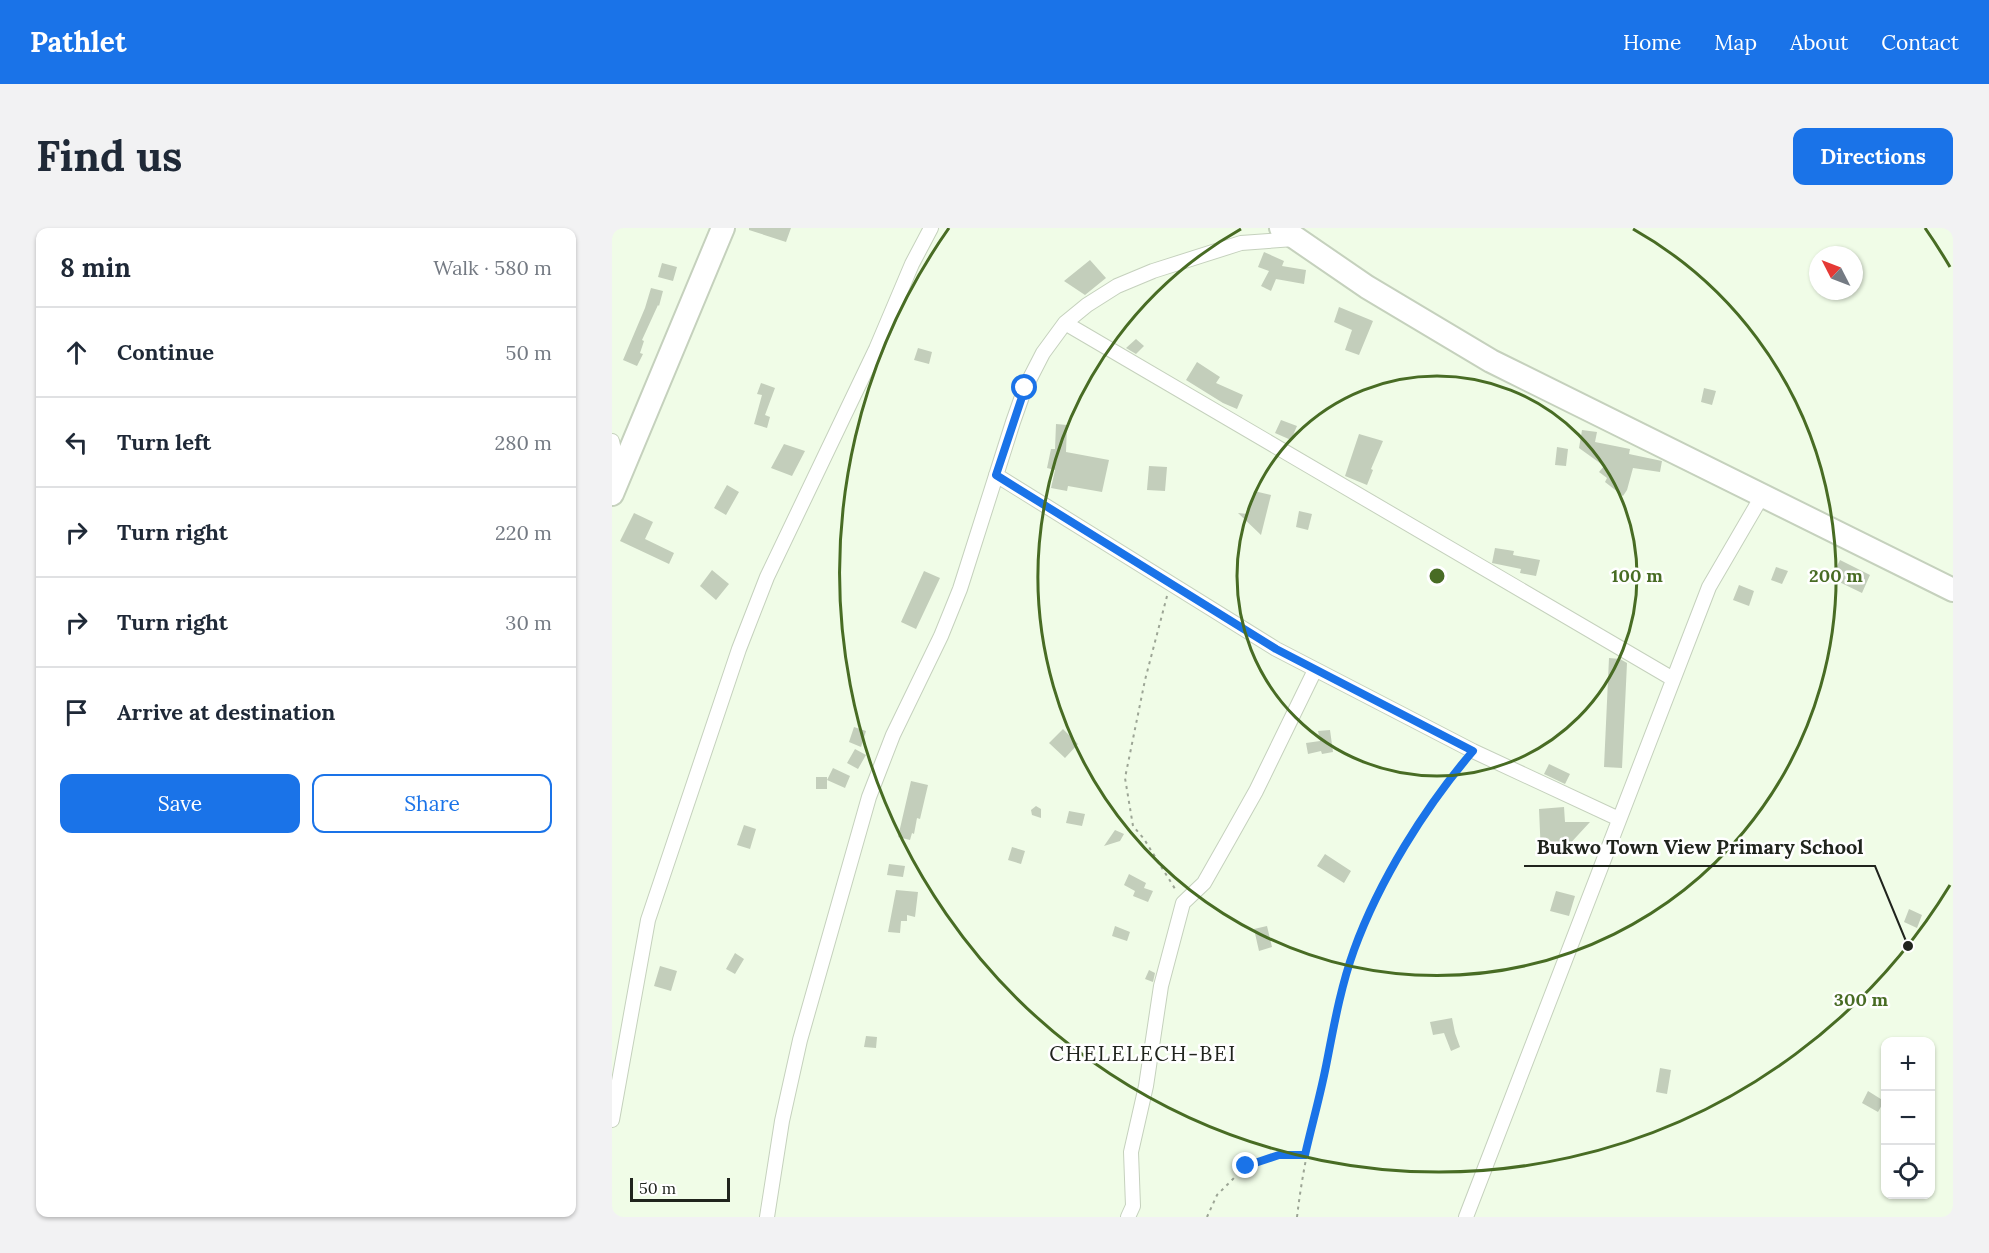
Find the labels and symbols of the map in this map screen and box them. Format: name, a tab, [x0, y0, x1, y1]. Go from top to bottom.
north arrow	[1809, 246, 1863, 300]
route start	[1011, 374, 1037, 400]
text: 100 m	[1611, 564, 1663, 587]
text: 200 m	[1809, 564, 1863, 587]
centre of rings	[1427, 566, 1447, 586]
callout: Bukwo Town View Primary School	[1524, 828, 1875, 866]
text: Bukwo Town View Primary School	[1536, 834, 1864, 859]
text: 300 m	[1834, 988, 1889, 1011]
district label: CHELELECH-BEI	[1049, 1040, 1237, 1067]
route end	[1232, 1152, 1258, 1178]
scale bar	[630, 1175, 730, 1202]

